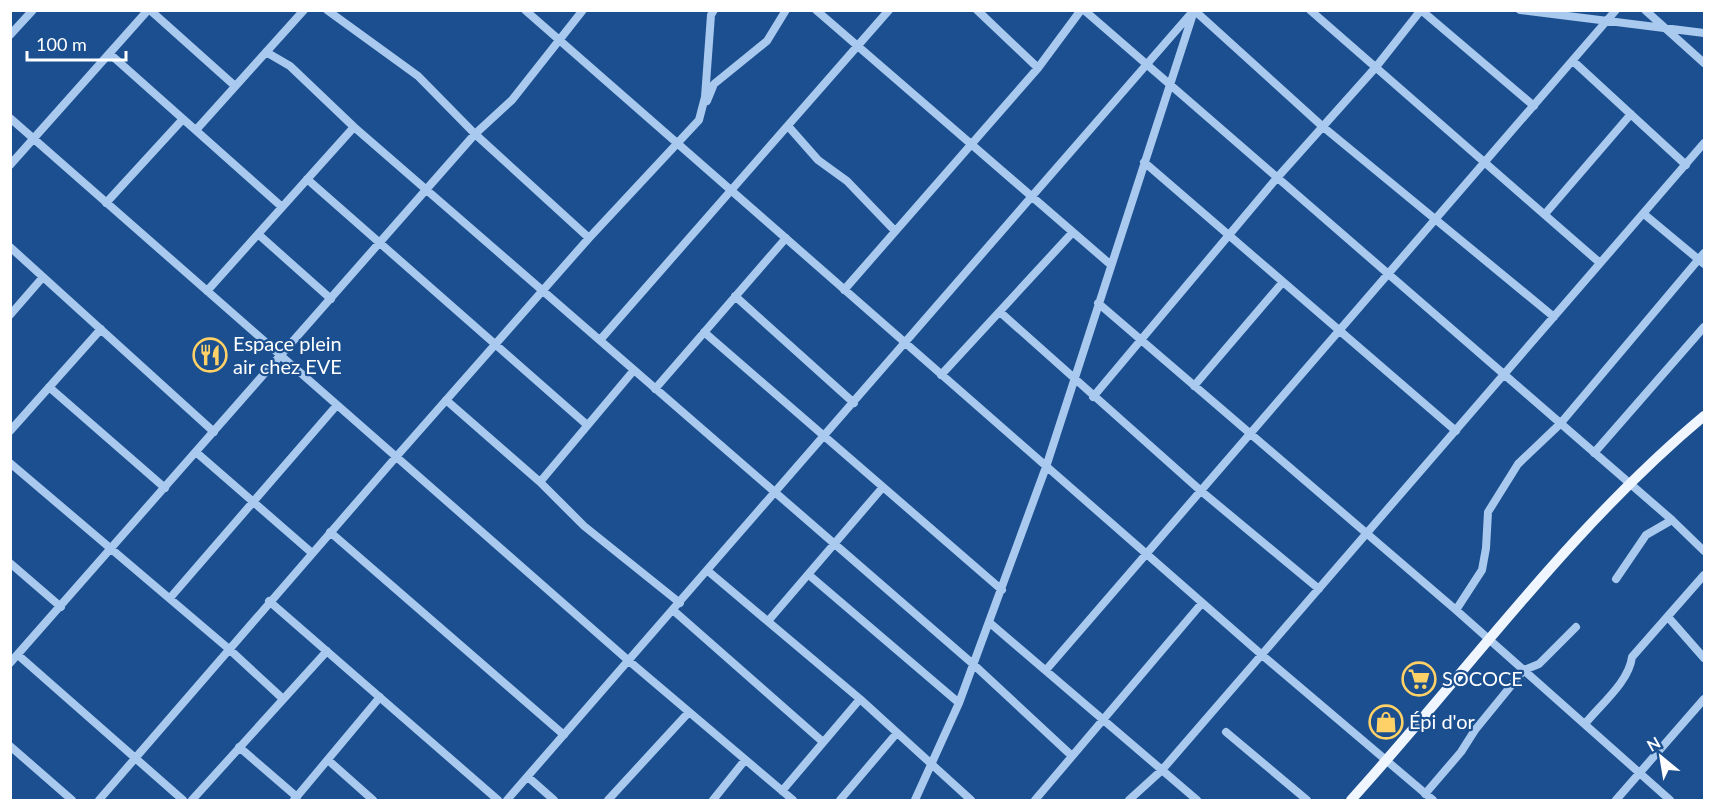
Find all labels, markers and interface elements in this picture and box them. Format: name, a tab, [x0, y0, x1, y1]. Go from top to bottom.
scale bar	[27, 24, 126, 62]
text: 100 m	[36, 33, 87, 55]
place label: Espace plein air chez EVE	[233, 331, 342, 378]
restaurant icon: Espace plein air chez EVE	[192, 337, 228, 373]
supermarket icon: SOCOCE	[1401, 661, 1437, 697]
place label: SOCOCE	[1442, 666, 1523, 690]
shop icon: Épi d'or	[1368, 704, 1404, 740]
place label: Épi d'or	[1409, 709, 1476, 733]
north arrow	[1631, 727, 1691, 787]
text: N	[1643, 732, 1663, 755]

